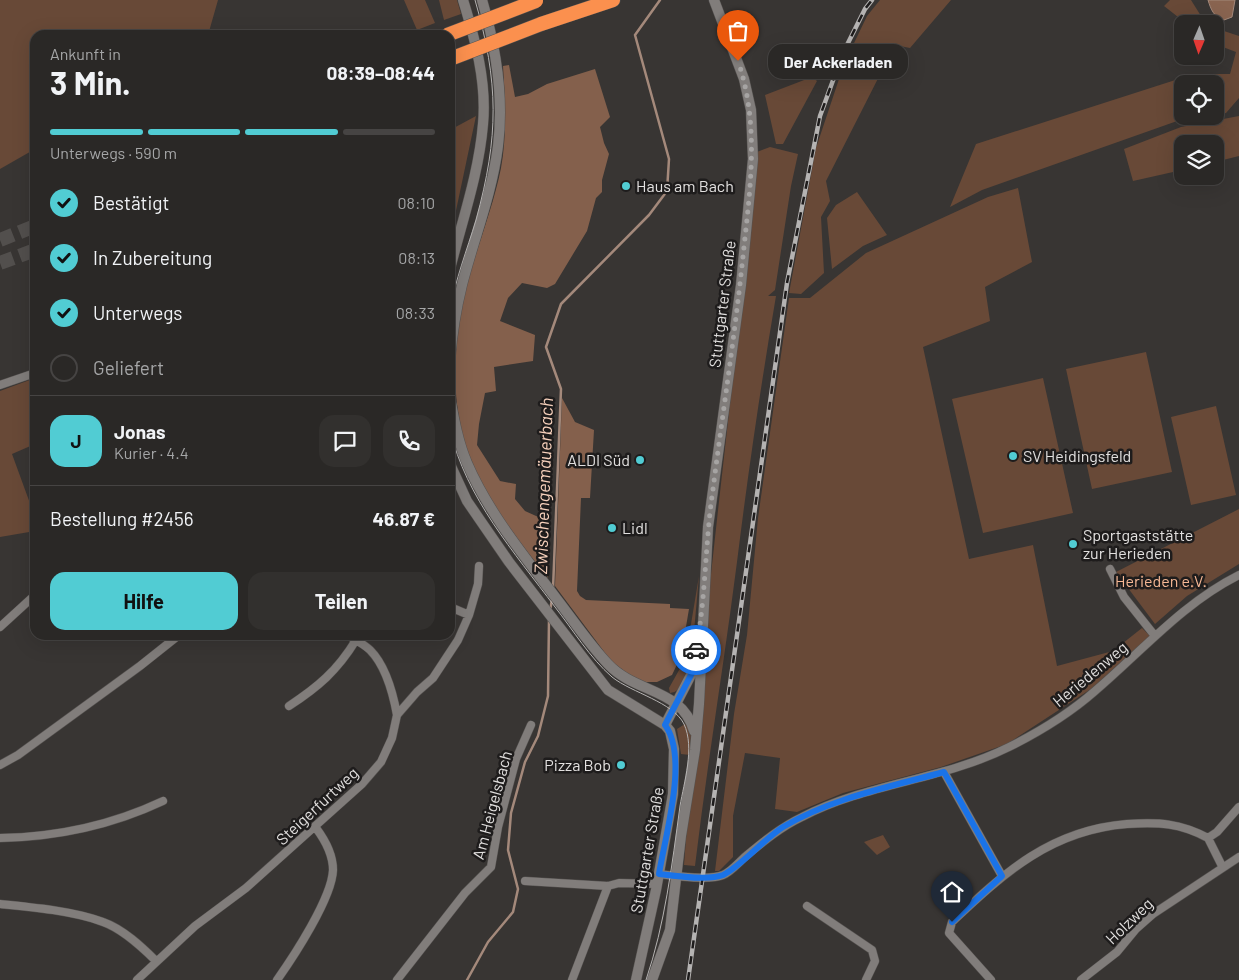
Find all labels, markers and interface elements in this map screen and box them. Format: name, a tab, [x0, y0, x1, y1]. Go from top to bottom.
pin	[717, 10, 759, 61]
north arrow	[1174, 15, 1224, 65]
map controls	[1174, 15, 1224, 185]
icon: bag	[724, 17, 752, 45]
text: Ankunft in	[50, 44, 121, 63]
callout: Der Ackerladen	[768, 44, 908, 78]
text: Der Ackerladen	[784, 52, 892, 71]
text: 08:39–08:44	[327, 61, 435, 84]
text: 3 Min.	[50, 63, 131, 101]
button: locate	[1174, 75, 1224, 125]
button: layers	[1174, 135, 1224, 185]
text: Unterwegs · 590 m	[50, 143, 177, 162]
place label: Haus am Bach	[636, 176, 734, 195]
marker: Haus am Bach	[620, 180, 632, 192]
icon: check	[50, 189, 78, 217]
text: Bestätigt	[93, 191, 169, 214]
text: 08:10	[398, 193, 435, 212]
street label: Stuttgarter Straße	[704, 239, 739, 369]
icon: check	[50, 244, 78, 272]
text: In Zubereitung	[93, 246, 212, 269]
text: 08:13	[398, 248, 435, 267]
icon: check	[50, 299, 78, 327]
text: Unterwegs	[93, 301, 182, 324]
text: 08:33	[396, 303, 435, 322]
text: Geliefert	[93, 356, 164, 379]
water label: Zwischengemäuerbach	[529, 397, 557, 575]
button: chat	[319, 415, 371, 467]
button: phone	[383, 415, 435, 467]
text: Jonas	[114, 420, 166, 443]
text: J	[70, 429, 82, 452]
text: Kurier · 4.4	[114, 443, 188, 462]
place label: SV Heidingsfeld	[1023, 446, 1131, 465]
place label: ALDI Süd	[567, 450, 630, 469]
marker: SV Heidingsfeld	[1007, 450, 1019, 462]
marker: ALDI Süd	[634, 454, 646, 466]
text: Bestellung #2456	[50, 507, 194, 530]
text: 46.87 €	[373, 507, 435, 530]
place label: Lidl	[622, 518, 648, 537]
marker: Lidl	[606, 522, 618, 534]
place label: Sportgaststätte zur Herieden	[1083, 525, 1193, 562]
marker: Sportgaststätte zur Herieden	[1067, 538, 1079, 550]
park label: Herieden e.V.	[1115, 571, 1207, 590]
button: Hilfe	[50, 572, 238, 630]
button: Teilen	[248, 572, 435, 630]
courier	[671, 625, 721, 675]
icon: car	[682, 636, 710, 664]
street label: Heriedenweg	[1049, 637, 1131, 710]
street label: Am Heigelsbach	[468, 749, 515, 861]
place label: Pizza Bob	[544, 755, 611, 774]
marker: Pizza Bob	[615, 759, 627, 771]
street label: Steigerfurtweg	[272, 763, 362, 848]
street label: Stuttgarter Straße	[626, 785, 667, 914]
pin	[931, 871, 973, 922]
icon: home	[938, 878, 966, 906]
street label: Holzweg	[1101, 894, 1156, 948]

